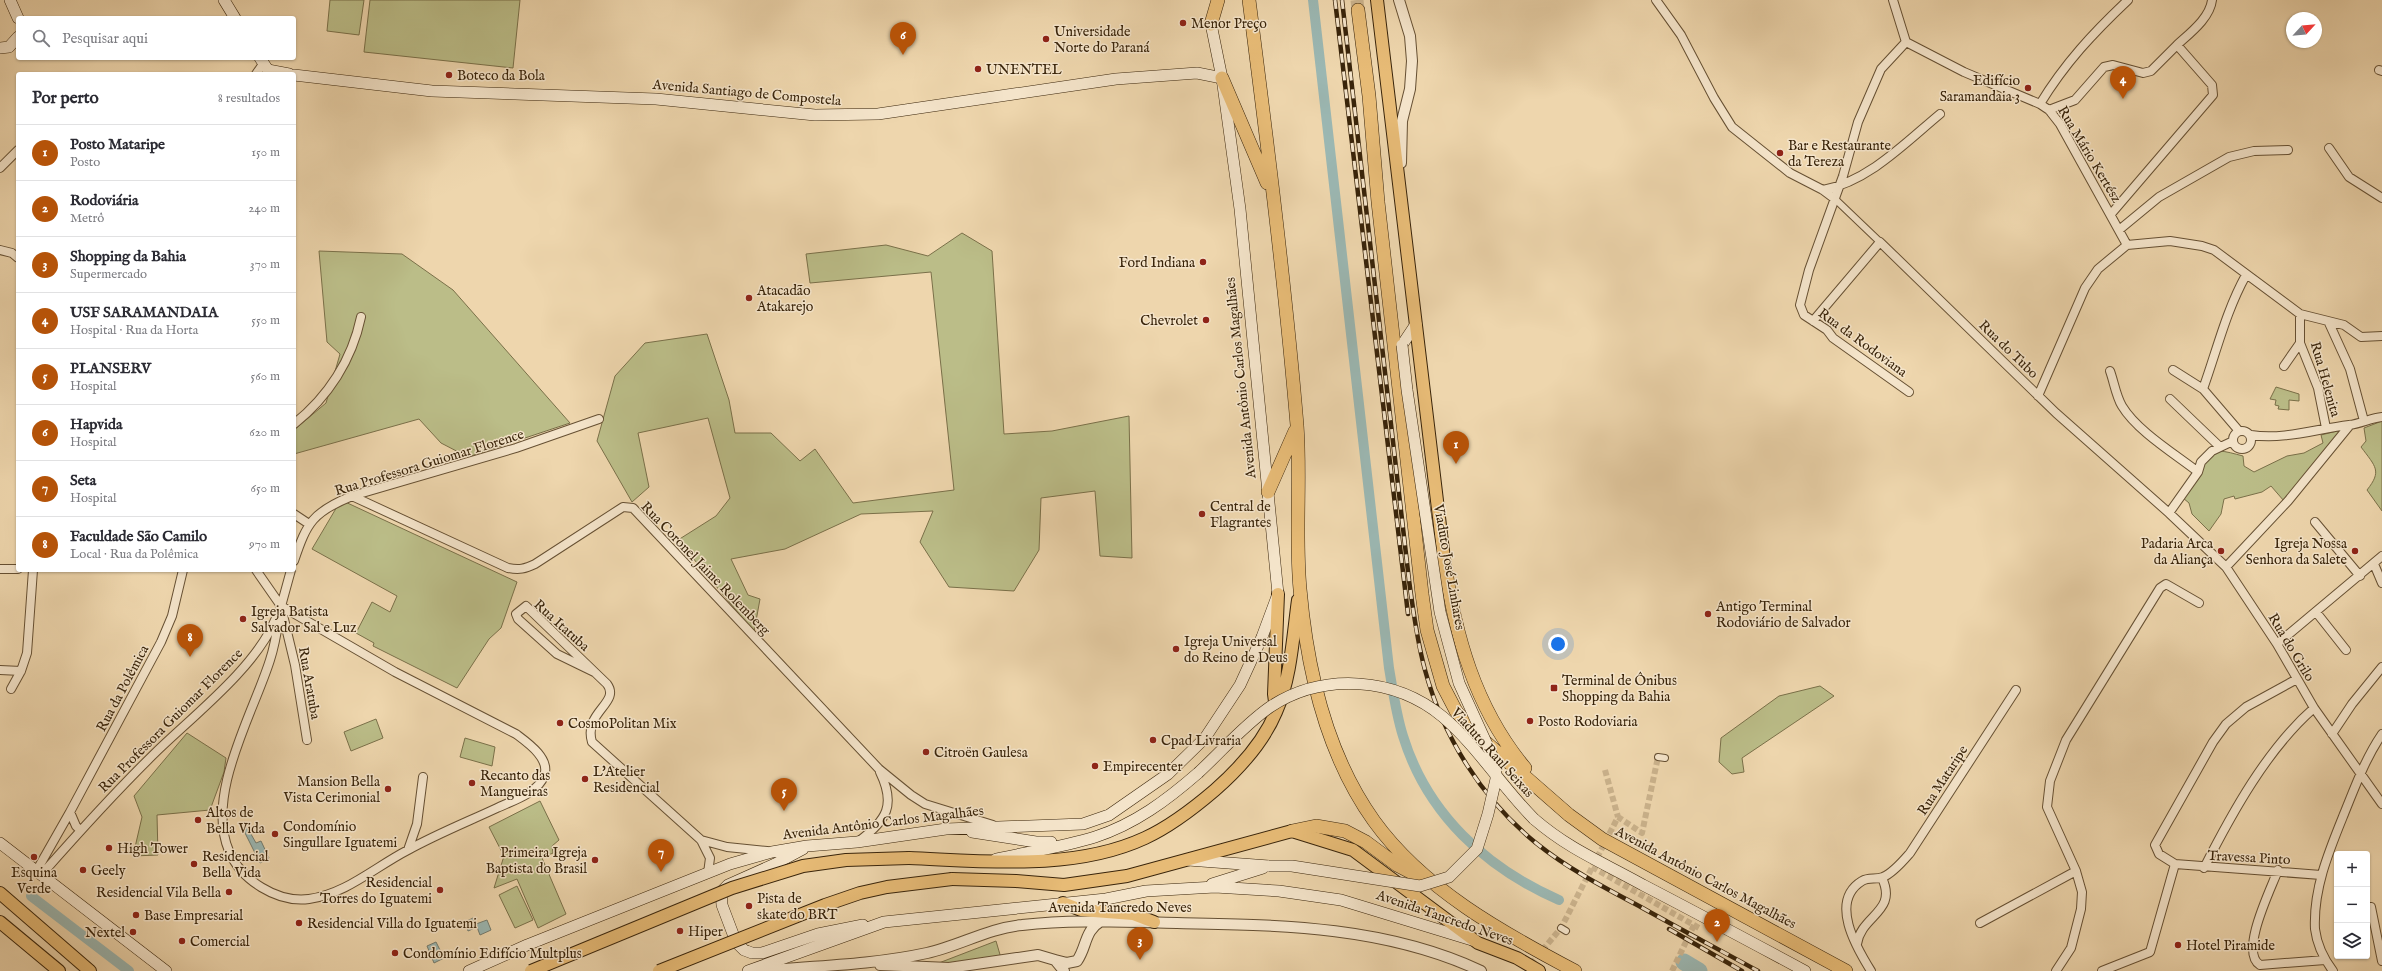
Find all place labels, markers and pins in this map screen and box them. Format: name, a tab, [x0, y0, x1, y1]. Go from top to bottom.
place label: Menor Preço	[1191, 15, 1267, 33]
marker: Menor Preço	[1178, 18, 1188, 28]
pin: 6	[890, 22, 916, 55]
place label: Universidade Norte do Paraná	[1054, 23, 1150, 57]
marker: Universidade Norte do Paraná	[1041, 34, 1051, 44]
place label: UNENTEL	[986, 61, 1062, 79]
marker: UNENTEL	[973, 64, 983, 74]
pin: 4	[2110, 66, 2136, 99]
place label: Boteco da Bola	[457, 67, 546, 85]
marker: Boteco da Bola	[444, 70, 454, 80]
place label: Edifício Saramandaia 3	[1940, 72, 2020, 106]
marker: Edifício Saramandaia 3	[2023, 83, 2033, 93]
place label: Bar e Restaurante da Tereza	[1788, 137, 1891, 171]
marker: Bar e Restaurante da Tereza	[1775, 148, 1785, 158]
place label: Ford Indiana	[1119, 254, 1196, 272]
marker: Ford Indiana	[1198, 257, 1208, 267]
place label: Atacadão Atakarejo	[756, 282, 814, 316]
marker: Atacadão Atakarejo	[744, 293, 754, 303]
place label: Chevrolet	[1140, 312, 1198, 330]
marker: Chevrolet	[1201, 315, 1211, 325]
pin: 1	[1443, 431, 1469, 464]
place label: Central de Flagrantes	[1210, 498, 1271, 532]
marker: Central de Flagrantes	[1197, 509, 1207, 519]
place label: Padaria Arca da Aliança	[2141, 535, 2214, 569]
place label: Igreja Nossa Senhora da Salete	[2246, 535, 2348, 569]
marker: Padaria Arca da Aliança	[2216, 546, 2226, 556]
marker: Igreja Nossa Senhora da Salete	[2350, 546, 2360, 556]
place label: Antigo Terminal Rodoviário de Salvador	[1715, 598, 1851, 632]
place label: Igreja Batista Salvador Sal e Luz	[251, 603, 357, 637]
marker: Antigo Terminal Rodoviário de Salvador	[1703, 609, 1713, 619]
marker: Igreja Batista Salvador Sal e Luz	[238, 614, 248, 624]
pin: 8	[177, 624, 203, 657]
place label: Igreja Universal do Reino de Deus	[1184, 633, 1288, 667]
marker: Igreja Universal do Reino de Deus	[1171, 644, 1181, 654]
place label: Terminal de Ônibus Shopping da Bahia	[1562, 671, 1677, 706]
marker: Terminal de Ônibus Shopping da Bahia	[1549, 683, 1559, 693]
place label: Posto Rodoviaria	[1538, 713, 1639, 731]
place label: CosmoPolitan Mix	[568, 715, 677, 733]
marker: Posto Rodoviaria	[1525, 716, 1535, 726]
marker: CosmoPolitan Mix	[555, 718, 565, 728]
place label: Cpad Livraria	[1161, 732, 1242, 750]
marker: Cpad Livraria	[1148, 735, 1158, 745]
place label: Citroën Gaulesa	[934, 744, 1029, 762]
marker: Citroën Gaulesa	[921, 747, 931, 757]
place label: Empirecenter	[1103, 758, 1183, 776]
marker: Empirecenter	[1090, 761, 1100, 771]
place label: L'Atelier Residencial	[593, 763, 660, 797]
place label: Recanto das Mangueiras	[480, 767, 550, 801]
place label: Mansion Bella Vista Cerimonial	[283, 773, 381, 807]
marker: L'Atelier Residencial	[580, 774, 590, 784]
marker: Recanto das Mangueiras	[467, 778, 477, 788]
pin: 5	[771, 778, 797, 811]
marker: Mansion Bella Vista Cerimonial	[383, 784, 393, 794]
place label: Altos de Bella Vida	[205, 804, 266, 838]
marker: Altos de Bella Vida	[193, 815, 203, 825]
place label: Condomínio Singullare Iguatemi	[283, 818, 398, 852]
marker: Condomínio Singullare Iguatemi	[270, 829, 280, 839]
pin: 7	[648, 839, 674, 872]
place label: High Tower	[117, 840, 188, 858]
marker: High Tower	[104, 843, 114, 853]
place label: Primeira Igreja Baptista do Brasil	[486, 844, 588, 878]
place label: Residencial Bella Vida	[202, 848, 269, 882]
marker: Esquina Verde	[29, 852, 39, 862]
marker: Primeira Igreja Baptista do Brasil	[590, 855, 600, 865]
marker: Residencial Bella Vida	[189, 859, 199, 869]
place label: Geely	[91, 862, 126, 880]
place label: Esquina Verde	[11, 864, 58, 898]
marker: Geely	[78, 865, 88, 875]
place label: Residencial Torres do Iguatemi	[320, 874, 432, 908]
place label: Residencial Vila Bella	[96, 884, 222, 902]
marker: Residencial Torres do Iguatemi	[435, 885, 445, 895]
marker: Residencial Vila Bella	[224, 887, 234, 897]
place label: Pista de skate do BRT	[757, 890, 838, 924]
marker: Pista de skate do BRT	[744, 901, 754, 911]
place label: Base Empresarial	[144, 907, 243, 925]
pin: 2	[1704, 909, 1730, 942]
marker: Base Empresarial	[131, 910, 141, 920]
place label: Residencial Villa do Iguatemi	[307, 915, 477, 933]
marker: Residencial Villa do Iguatemi	[294, 918, 304, 928]
place label: Hiper	[688, 923, 723, 941]
place label: Nextel	[85, 924, 125, 942]
marker: Hiper	[675, 926, 685, 936]
marker: Nextel	[128, 927, 138, 937]
pin: 3	[1127, 927, 1153, 960]
place label: Comercial	[190, 933, 250, 951]
marker: Comercial	[177, 936, 187, 946]
place label: Hotel Piramide	[2186, 937, 2275, 955]
marker: Hotel Piramide	[2173, 940, 2183, 950]
place label: Condomínio Edifício Multplus	[403, 945, 582, 963]
marker: Condomínio Edifício Multplus	[390, 948, 400, 958]

